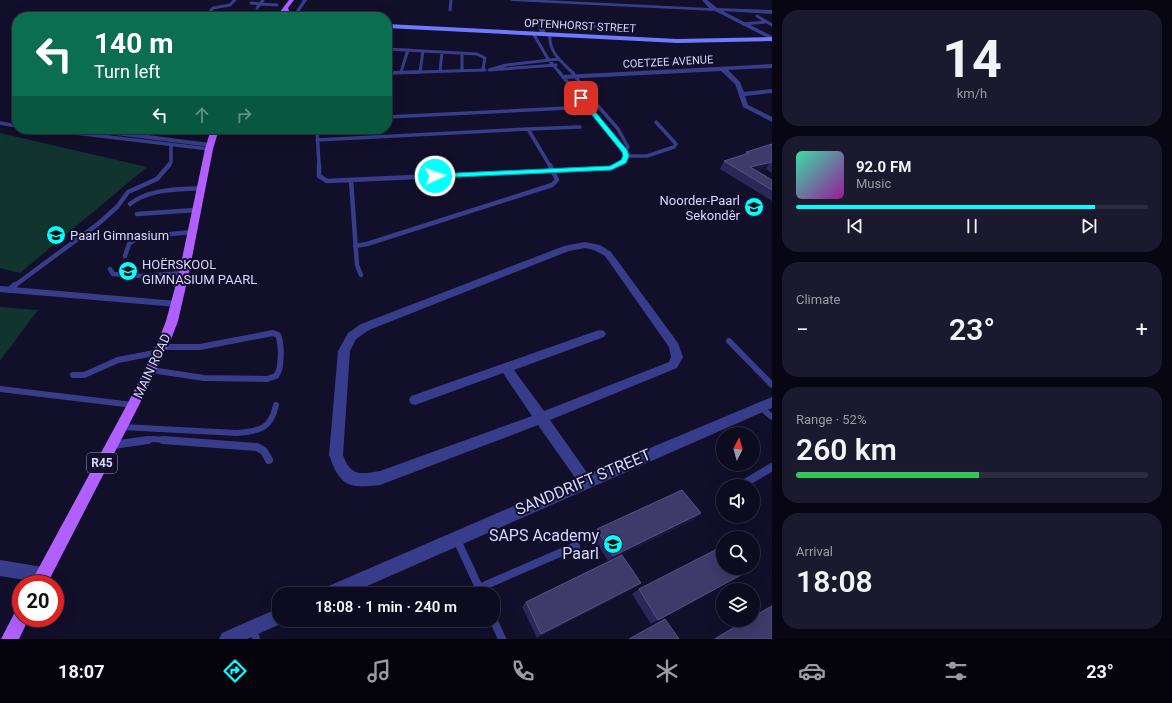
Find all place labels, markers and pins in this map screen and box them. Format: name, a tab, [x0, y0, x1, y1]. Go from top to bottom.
pin	[564, 81, 598, 115]
place label: Noorder-Paarl Sekondêr	[660, 193, 741, 223]
school or university icon: Noorder-Paarl Sekondêr	[743, 196, 765, 218]
school or university icon: Paarl Gimnasium	[45, 224, 67, 246]
place label: Paarl Gimnasium	[70, 228, 169, 243]
place label: HOËRSKOOL GIMNASIUM PAARL	[142, 257, 257, 287]
school or university icon: HOËRSKOOL GIMNASIUM PAARL	[117, 260, 139, 282]
place label: SAPS Academy Paarl	[489, 526, 599, 563]
school or university icon: SAPS Academy Paarl	[602, 533, 624, 555]

